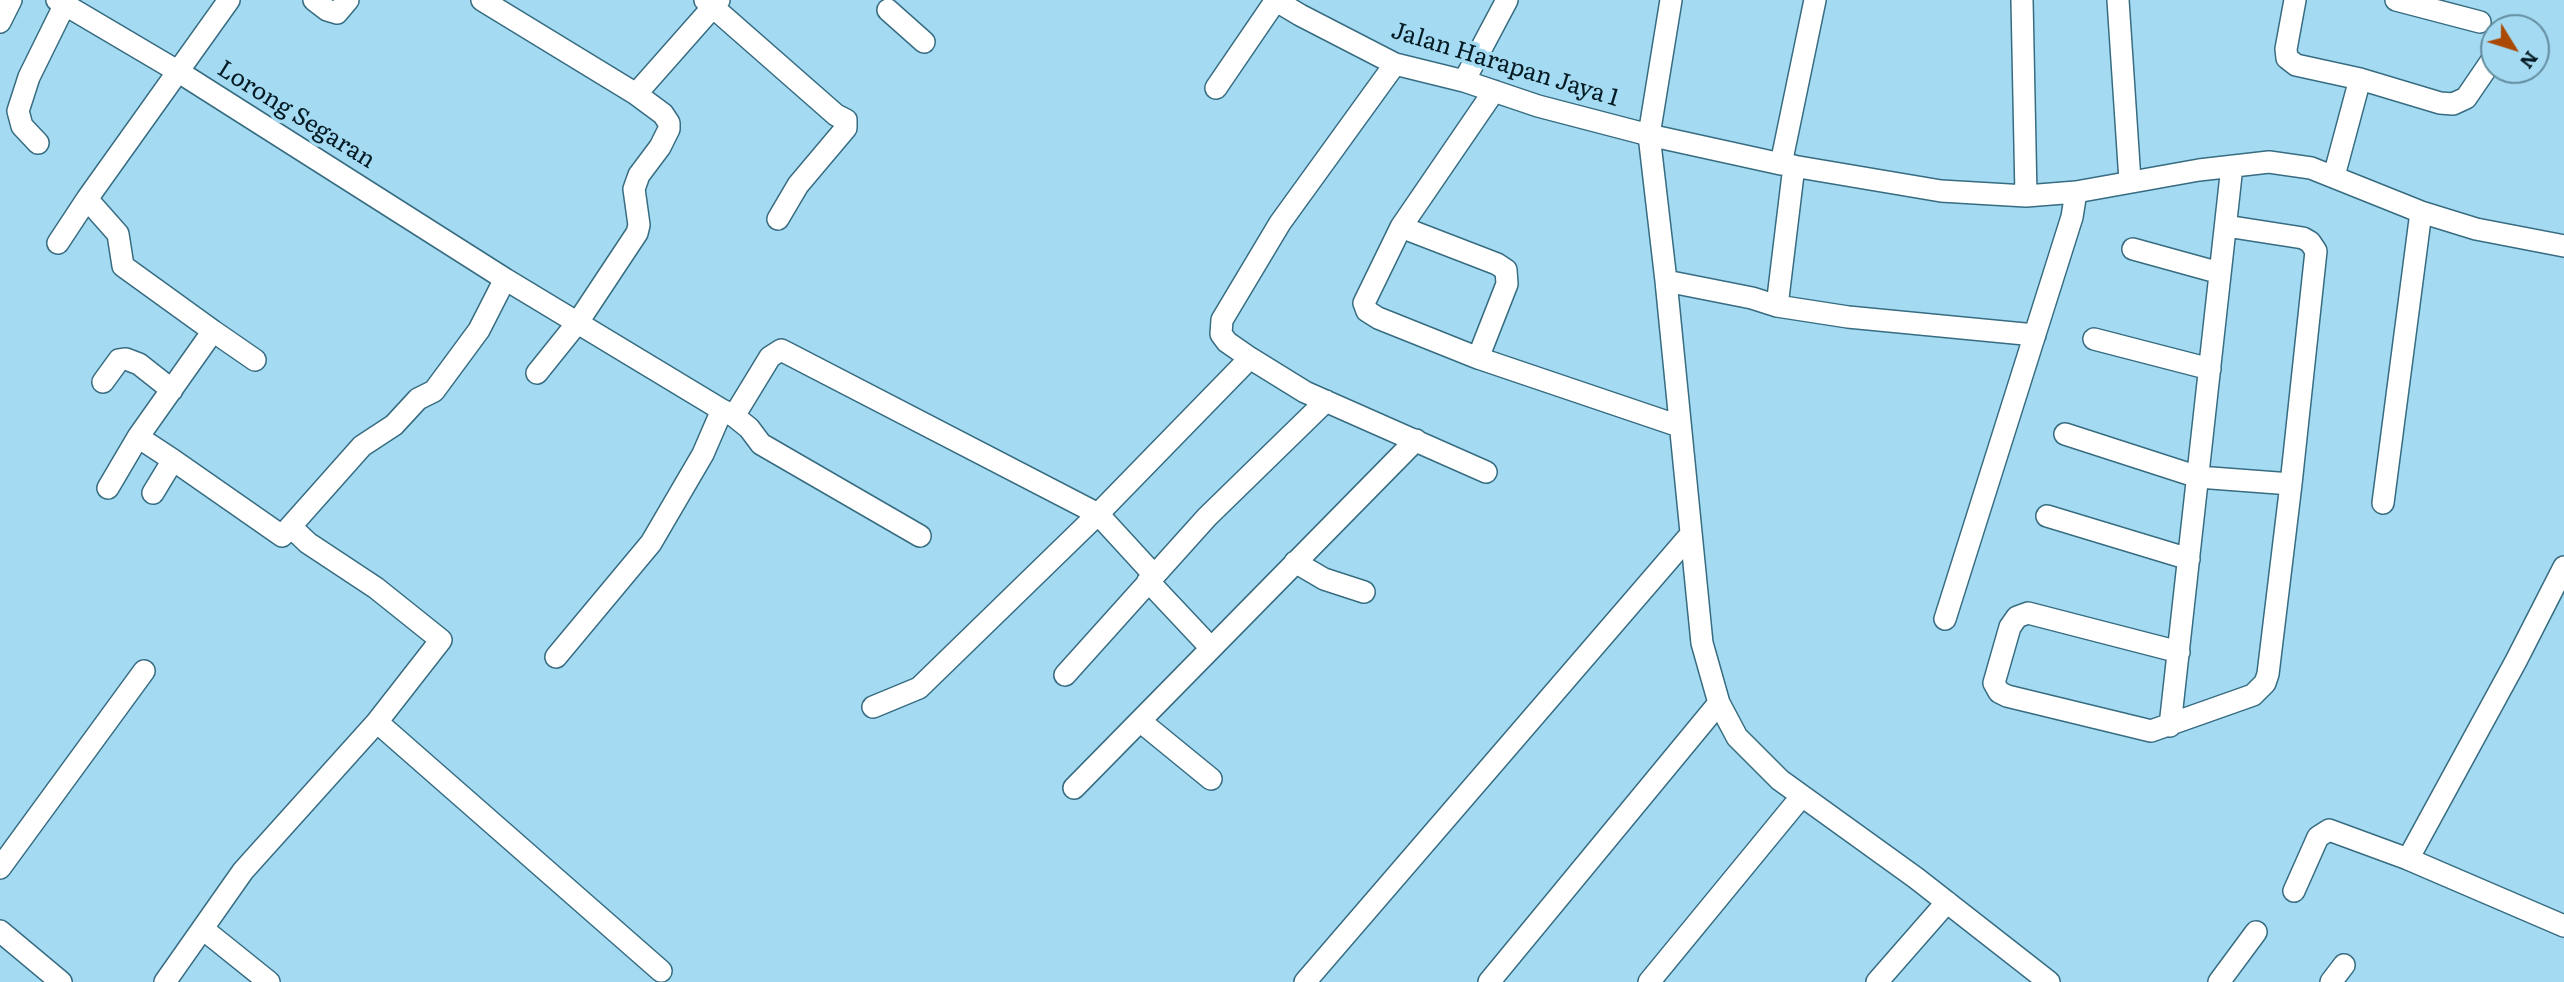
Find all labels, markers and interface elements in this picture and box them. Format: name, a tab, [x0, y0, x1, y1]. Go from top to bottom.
north arrow	[2480, 14, 2550, 84]
street label: Jalan Harapan Jaya 1	[1388, 17, 1622, 113]
text: N	[2514, 46, 2546, 76]
street label: Lorong Segaran	[212, 55, 380, 175]

